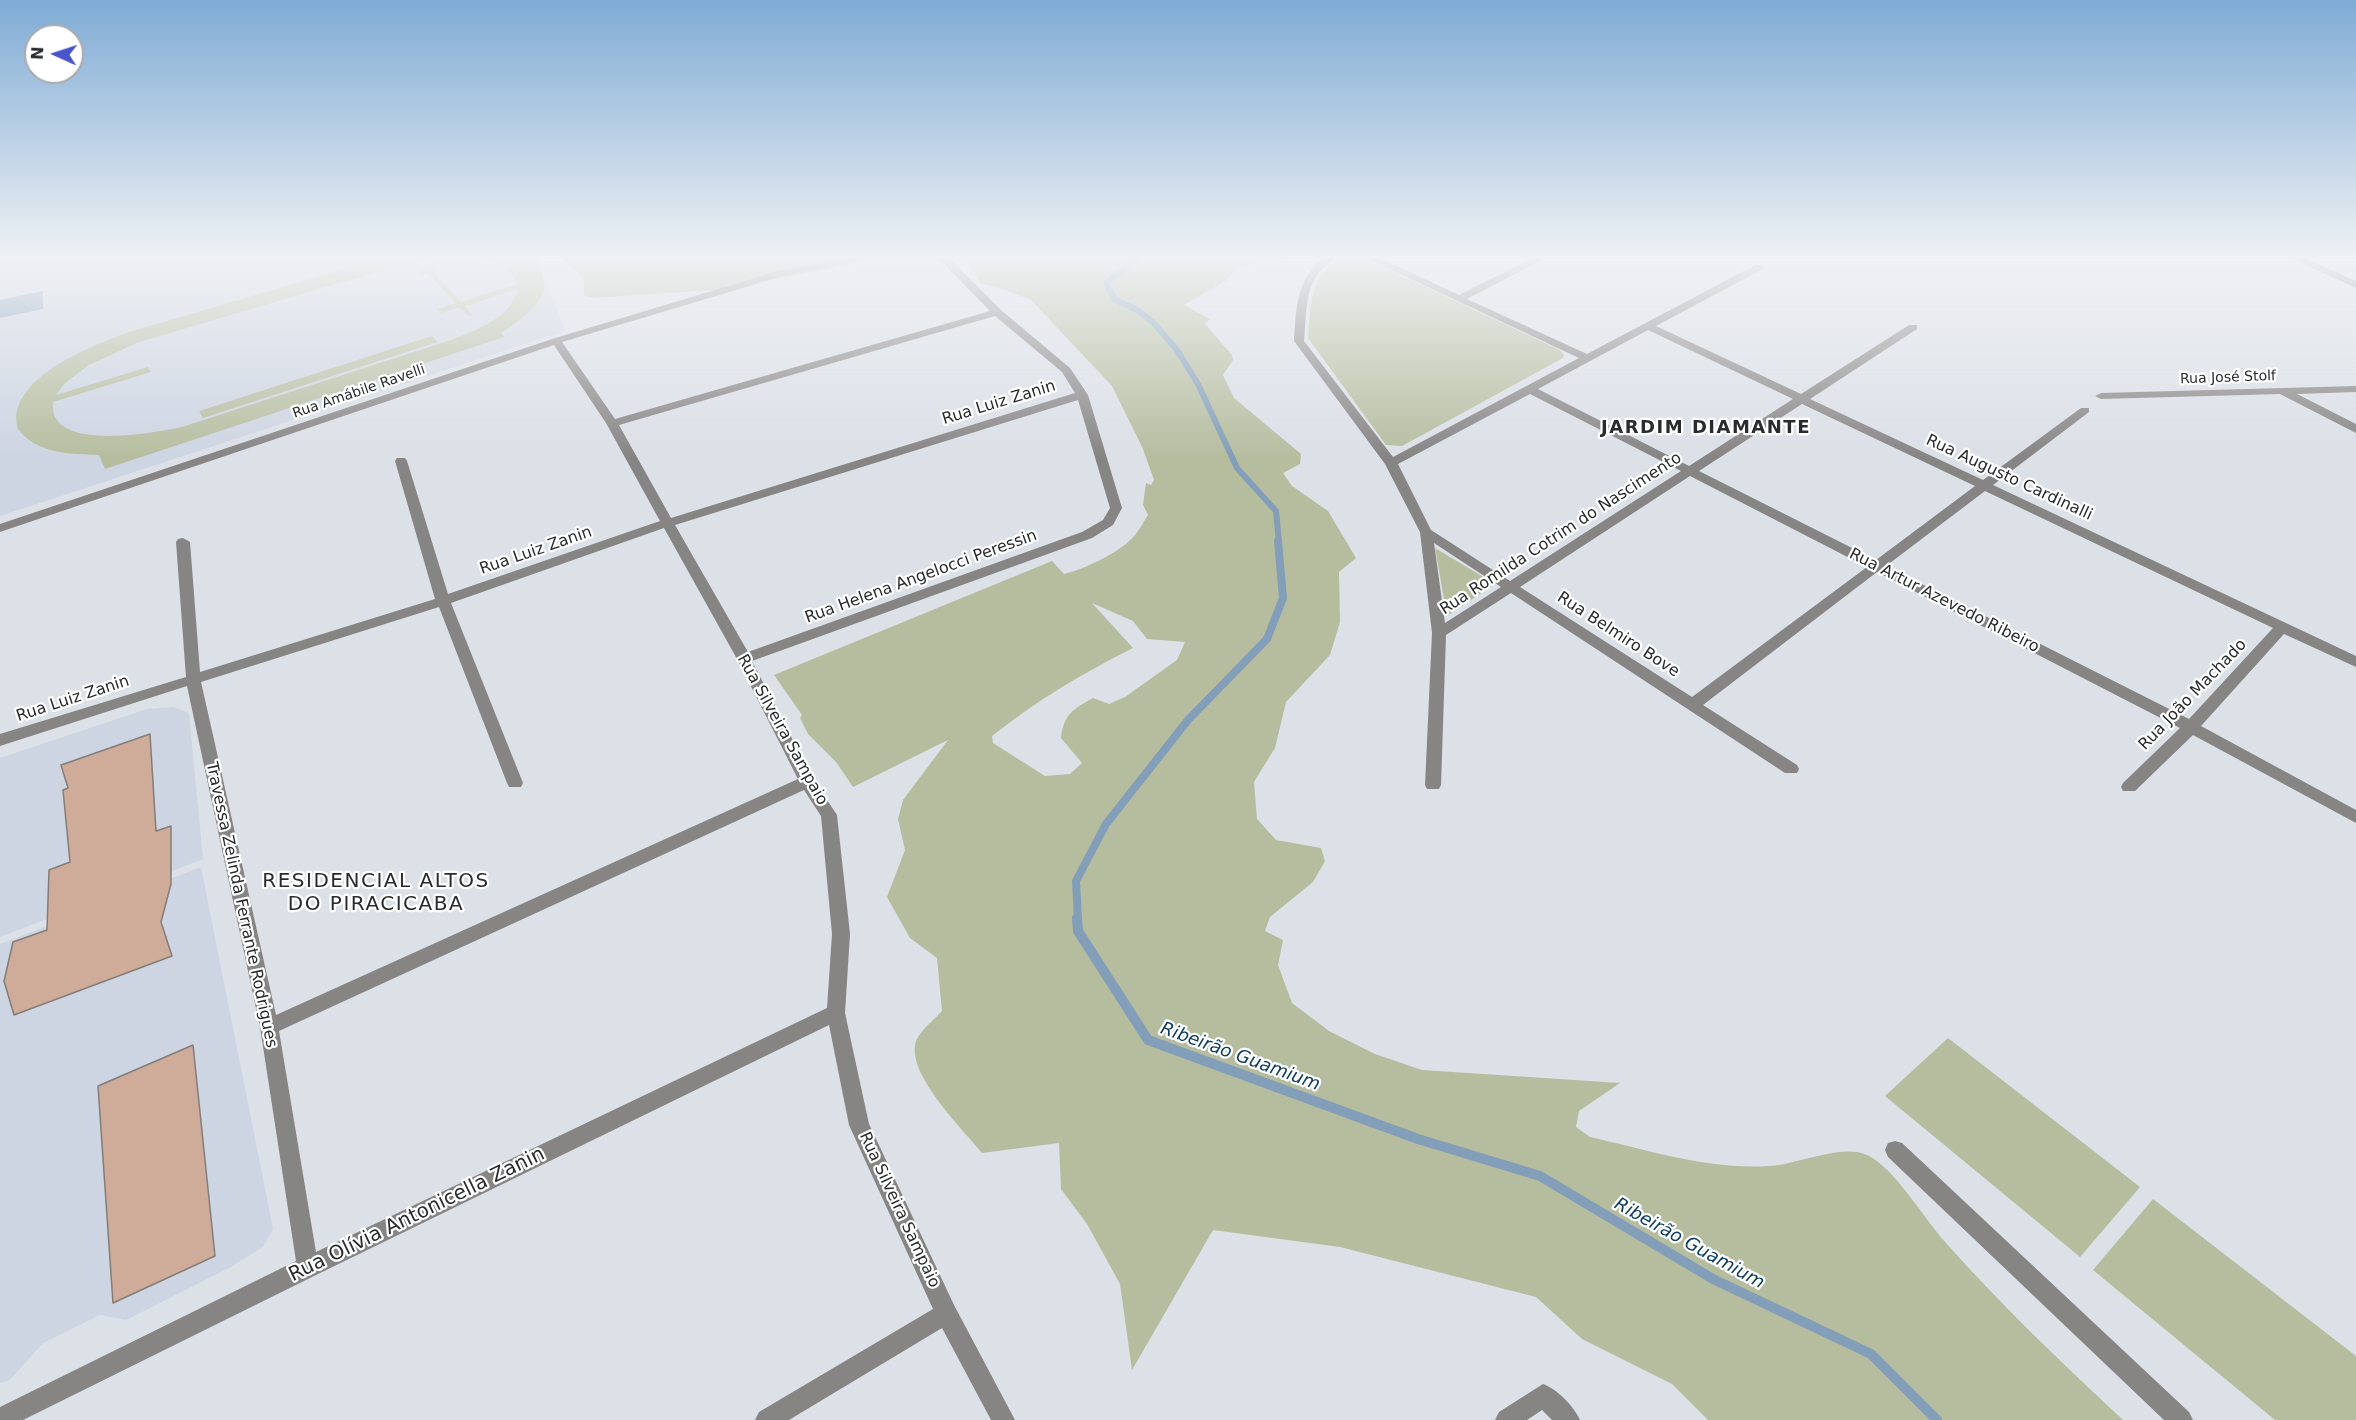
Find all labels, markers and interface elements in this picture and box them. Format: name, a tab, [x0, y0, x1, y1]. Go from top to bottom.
north arrow	[24, 24, 84, 84]
text: N	[28, 46, 47, 60]
street label: Rua Amábile Ravelli	[291, 361, 427, 423]
street label: Rua José Stolf	[2180, 368, 2276, 388]
street label: Rua Luiz Zanin	[940, 377, 1058, 429]
district label: JARDIM DIAMANTE	[1601, 417, 1811, 439]
street label: Rua Augusto Cardinalli	[1923, 431, 2095, 525]
street label: Rua Romilda Cotrim do Nascimento	[1437, 449, 1685, 619]
street label: Rua Luiz Zanin	[477, 523, 595, 579]
street label: Rua Helena Angelocci Peressin	[802, 526, 1040, 628]
street label: Rua Artur Azevedo Ribeiro	[1846, 545, 2042, 657]
street label: Rua Belmiro Bove	[1553, 588, 1683, 682]
street label: Rua João Machado	[2135, 635, 2251, 755]
street label: Rua Silveira Sampaio	[733, 651, 831, 809]
street label: Rua Luiz Zanin	[14, 672, 132, 726]
street label: Travessa Zelinda Ferrante Rodrigues	[201, 760, 281, 1050]
district label: RESIDENCIAL ALTOS DO PIRACICABA	[262, 870, 490, 917]
water label: Ribeirão Guamium	[1157, 1018, 1323, 1096]
street label: Rua Silveira Sampaio	[854, 1129, 944, 1291]
street label: Rua Olívia Antonicella Zanin	[285, 1142, 549, 1288]
water label: Ribeirão Guamium	[1610, 1194, 1768, 1294]

